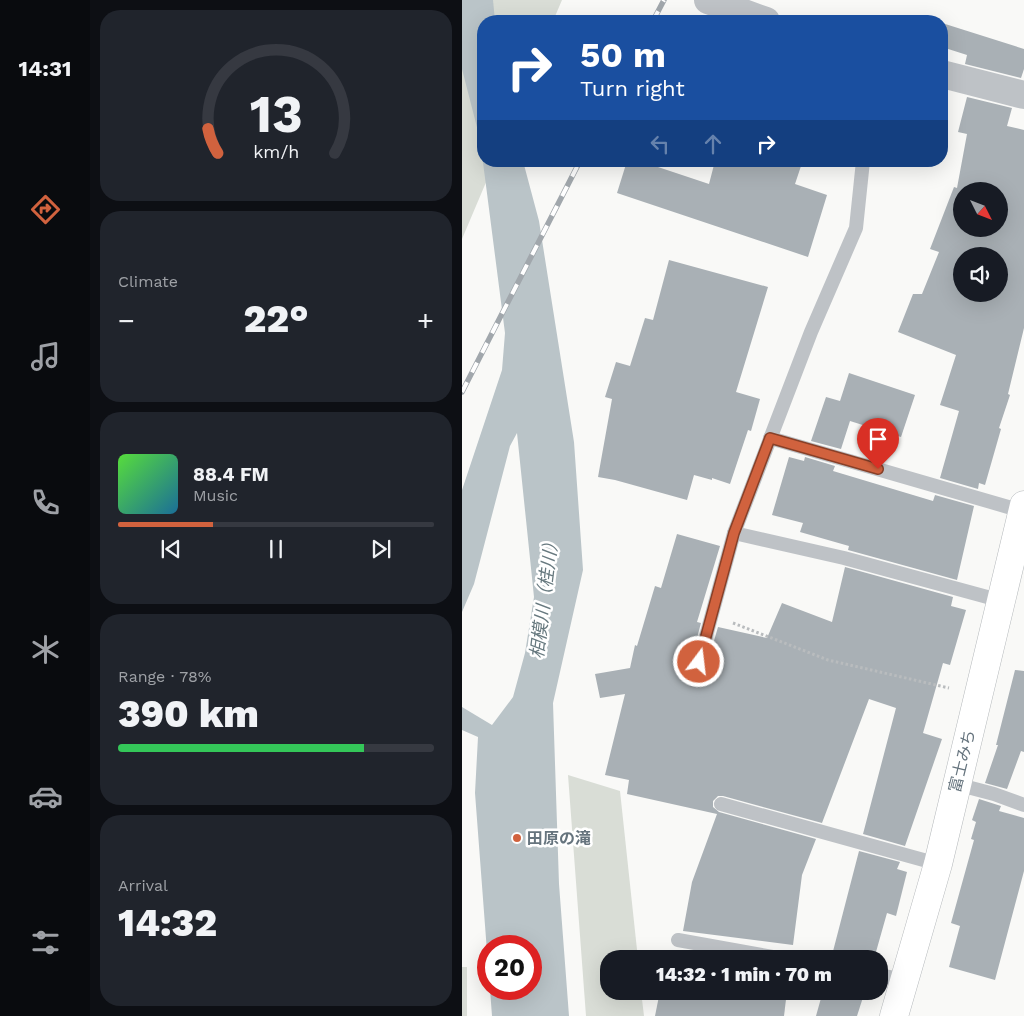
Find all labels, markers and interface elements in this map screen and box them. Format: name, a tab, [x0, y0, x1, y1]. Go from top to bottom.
text: 50 m	[580, 34, 666, 76]
icon: right	[497, 35, 562, 100]
text: 14:31	[19, 56, 71, 81]
text: Turn right	[580, 76, 685, 101]
text: 13	[249, 84, 303, 145]
icon: left	[646, 130, 674, 158]
icon: ahead	[699, 130, 727, 158]
icon: right	[752, 130, 780, 158]
text: km/h	[253, 141, 299, 162]
north arrow	[953, 182, 1008, 238]
map controls	[953, 182, 1008, 302]
icon: directions	[28, 192, 63, 227]
button: sound	[953, 247, 1008, 302]
text: Climate	[118, 272, 178, 291]
text: 22°	[244, 297, 308, 341]
text: −	[118, 304, 135, 337]
text: +	[417, 304, 434, 337]
icon: music	[28, 339, 63, 374]
pin	[857, 418, 899, 469]
icon: arrive	[864, 425, 892, 453]
text: 88.4 FM	[193, 463, 269, 486]
icon: phone	[28, 485, 63, 520]
text: Music	[193, 486, 238, 505]
water label: 相模川（桂川）	[526, 532, 562, 660]
icon: previous	[157, 535, 185, 563]
icon: pause	[262, 535, 290, 563]
icon: next	[367, 535, 395, 563]
icon: climate	[28, 632, 63, 667]
position arrow	[672, 635, 724, 687]
text: Range · 78%	[118, 667, 211, 686]
text: 390 km	[118, 692, 259, 736]
street label: 富士みち	[945, 728, 979, 794]
icon: car	[28, 779, 63, 814]
place label: 田原の滝	[527, 829, 591, 848]
marker: 田原の滝	[511, 832, 523, 844]
text: Arrival	[118, 876, 168, 895]
text: 14:32	[118, 901, 217, 945]
icon: filters	[28, 925, 63, 960]
speed limit sign: 20	[477, 935, 542, 1000]
text: 14:32 · 1 min · 70 m	[656, 963, 832, 986]

